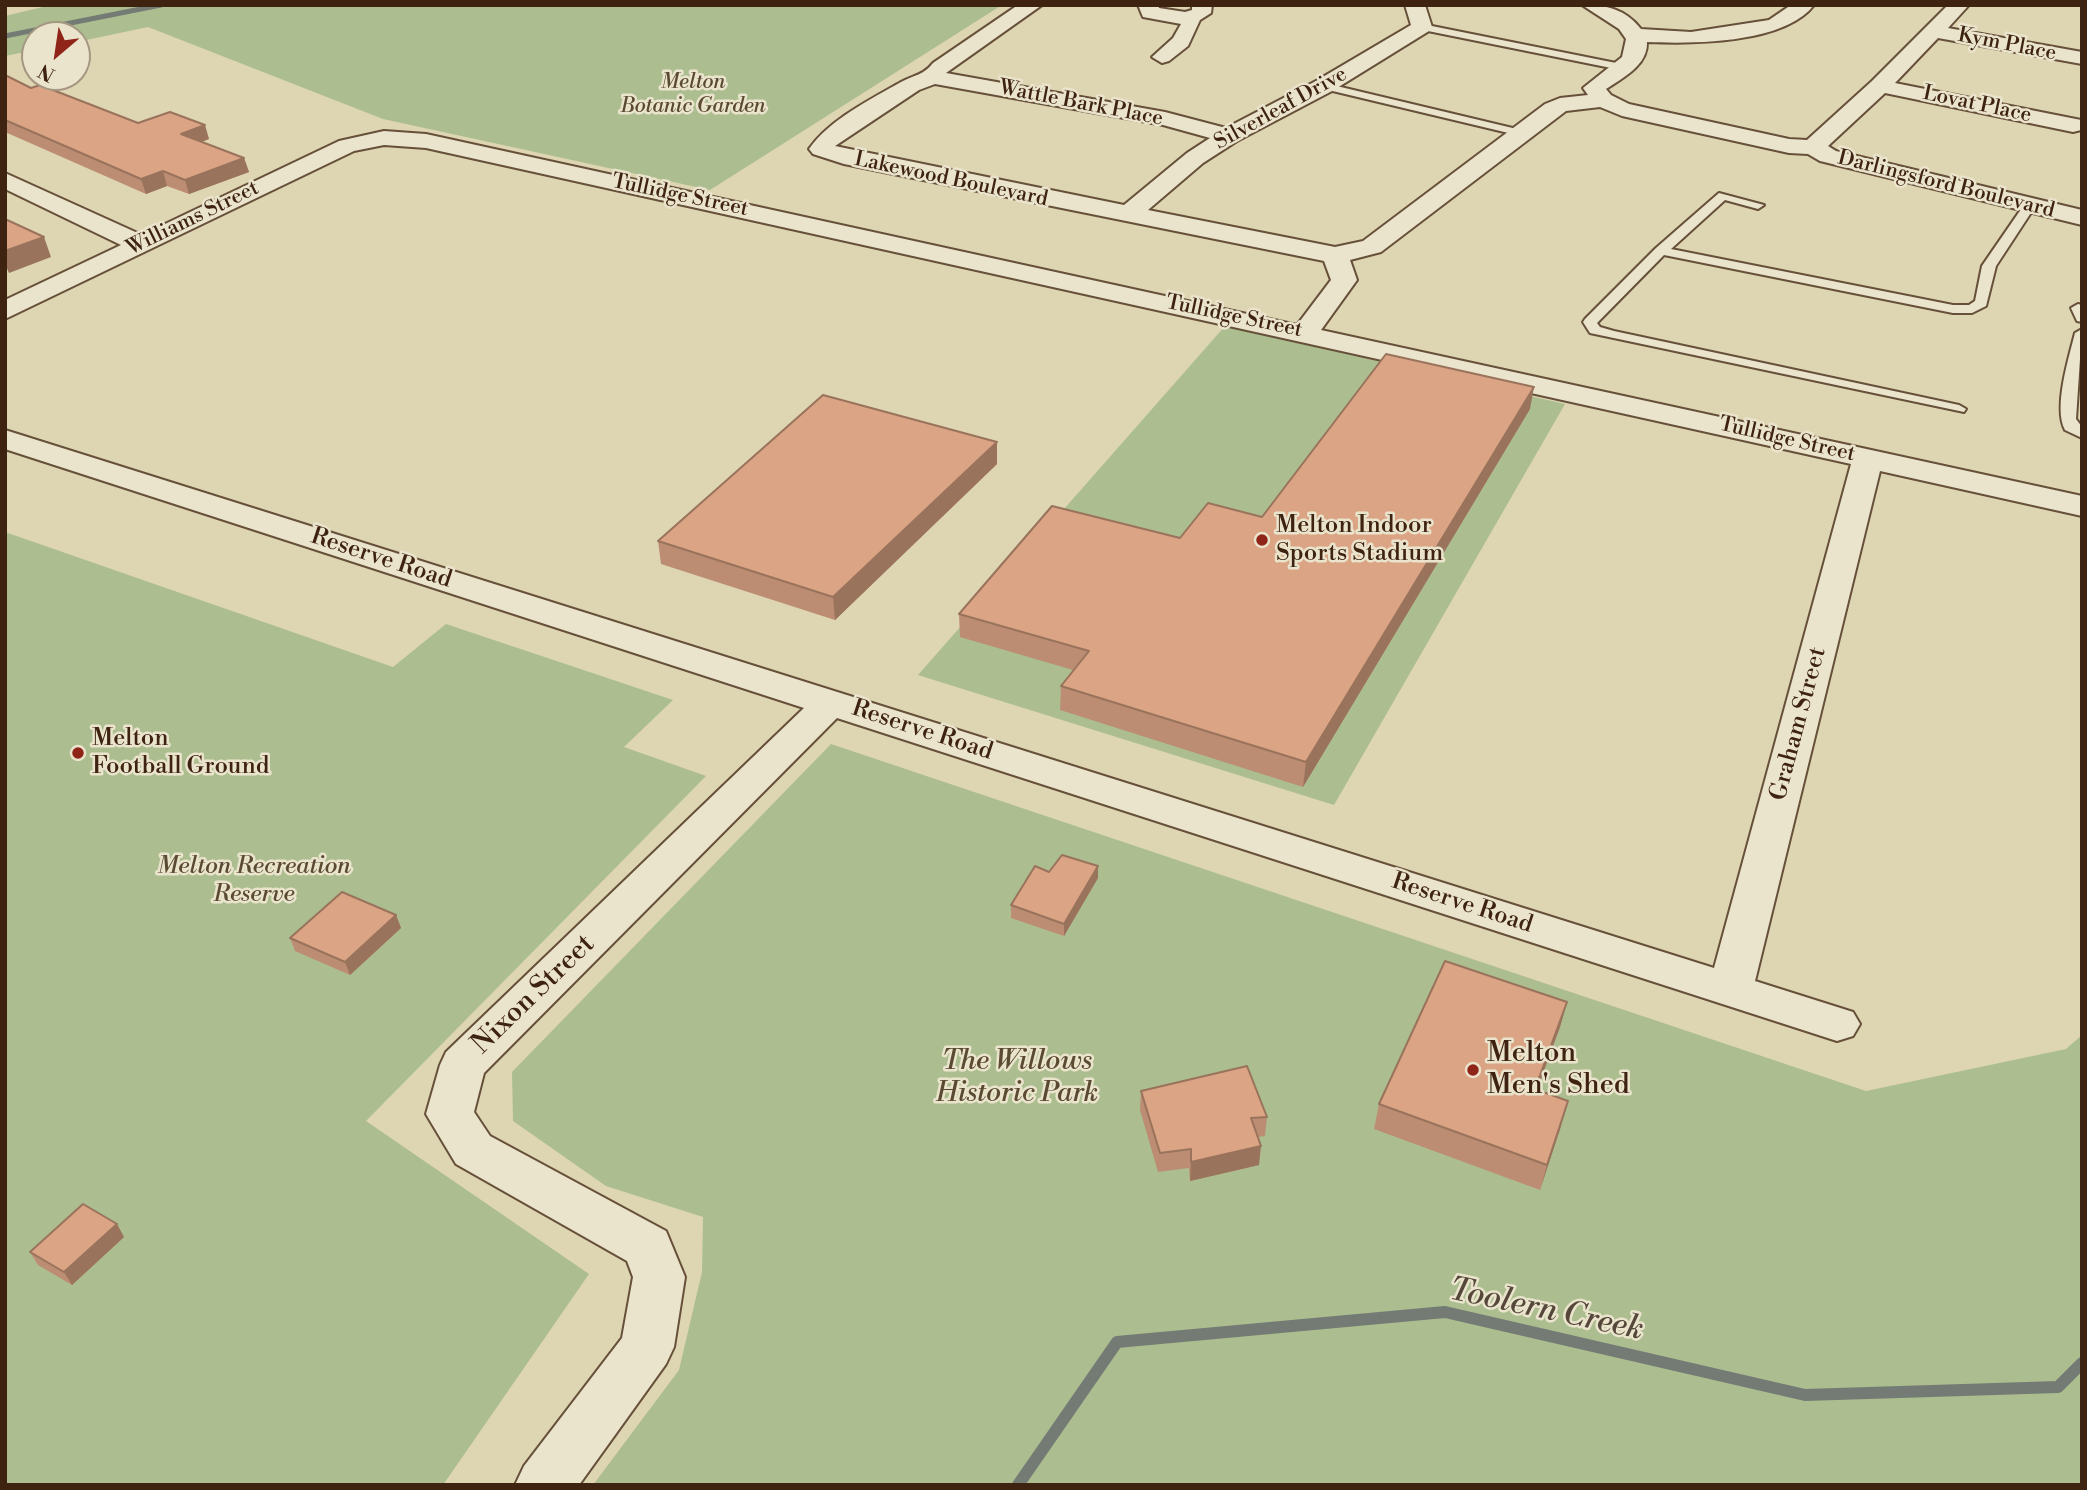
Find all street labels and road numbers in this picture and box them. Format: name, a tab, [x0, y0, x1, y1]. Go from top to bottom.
street label: Kym Place	[1956, 23, 2058, 67]
street label: Silverleaf Drive	[1210, 62, 1352, 156]
street label: Wattle Bark Place	[997, 76, 1165, 132]
street label: Lovat Place	[1920, 81, 2034, 129]
street label: Darlingsford Boulevard	[1835, 146, 2057, 224]
street label: Lakewood Boulevard	[852, 147, 1050, 213]
street label: Tullidge Street	[609, 169, 751, 223]
street label: Williams Street	[123, 176, 263, 262]
street label: Tullidge Street	[1163, 290, 1305, 344]
street label: Tullidge Street	[1716, 412, 1858, 468]
street label: Reserve Road	[307, 523, 455, 595]
street label: Graham Street	[1765, 644, 1833, 804]
street label: Reserve Road	[848, 695, 996, 767]
street label: Reserve Road	[1388, 868, 1536, 940]
street label: Nixon Street	[466, 928, 602, 1062]

